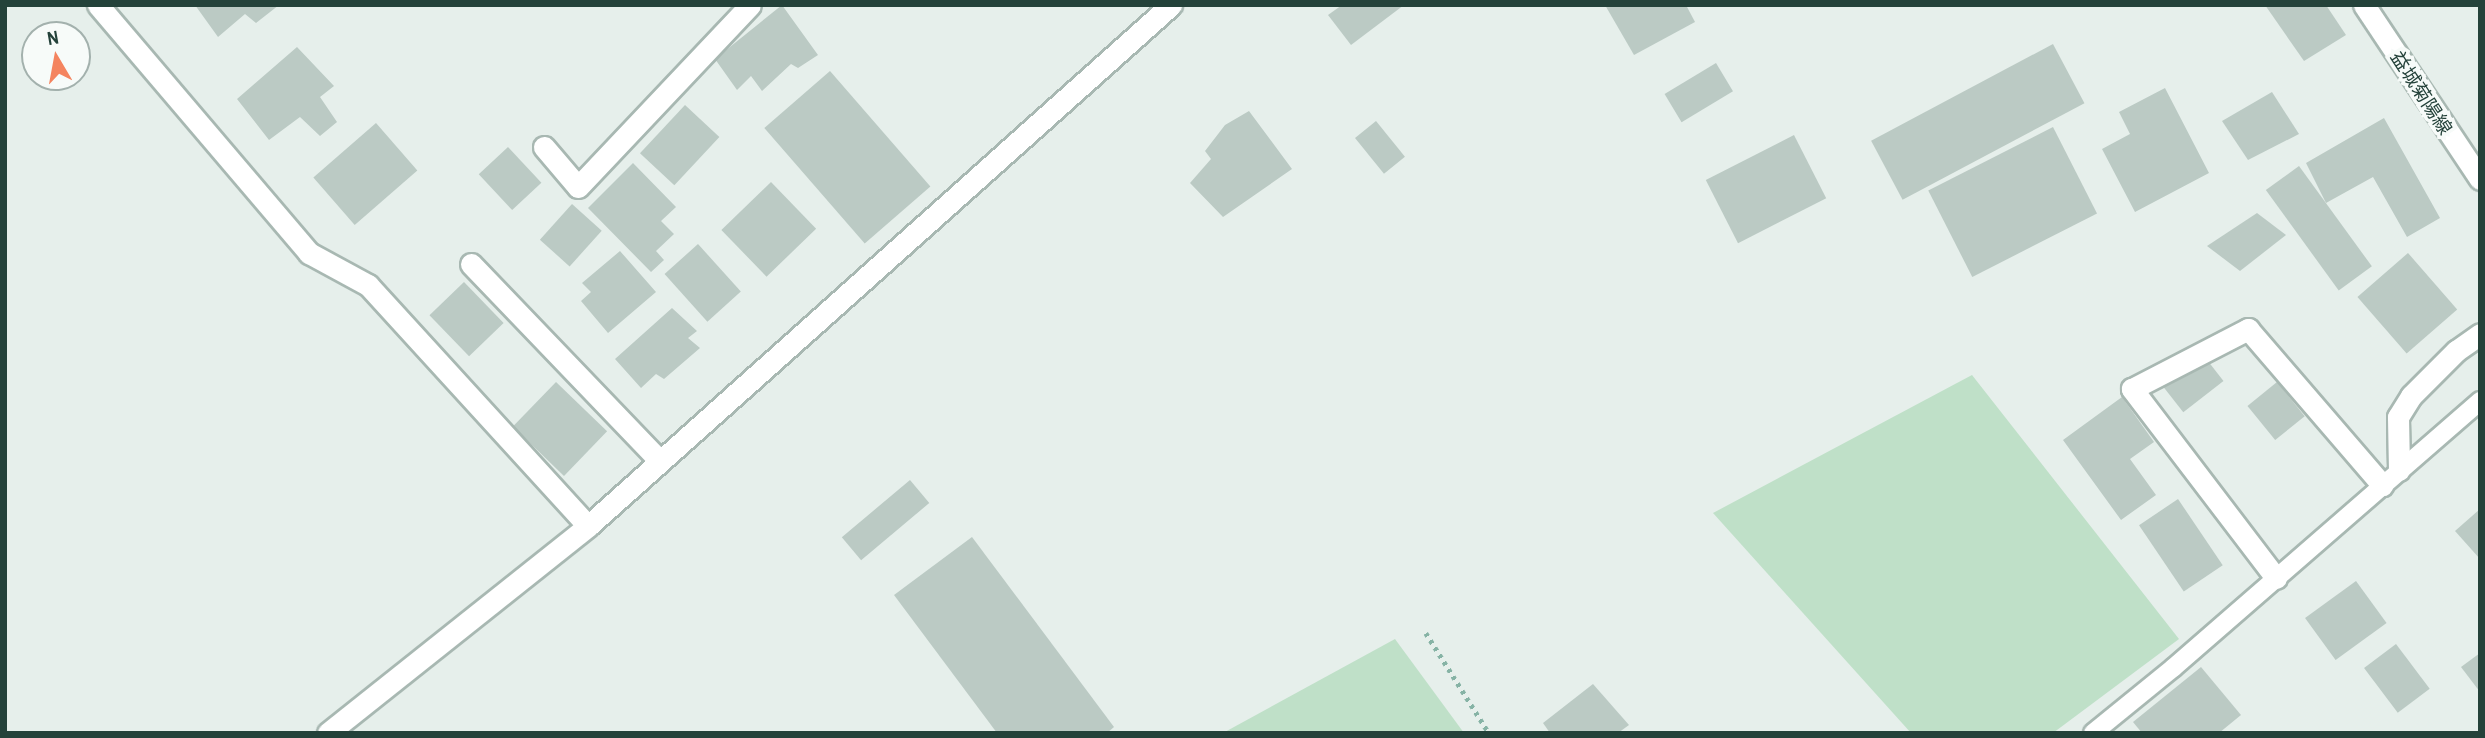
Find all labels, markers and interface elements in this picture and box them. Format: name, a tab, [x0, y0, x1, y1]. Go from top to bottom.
north arrow	[21, 21, 91, 91]
text: N	[45, 24, 60, 51]
street label: 益城菊陽線	[2386, 47, 2456, 139]

